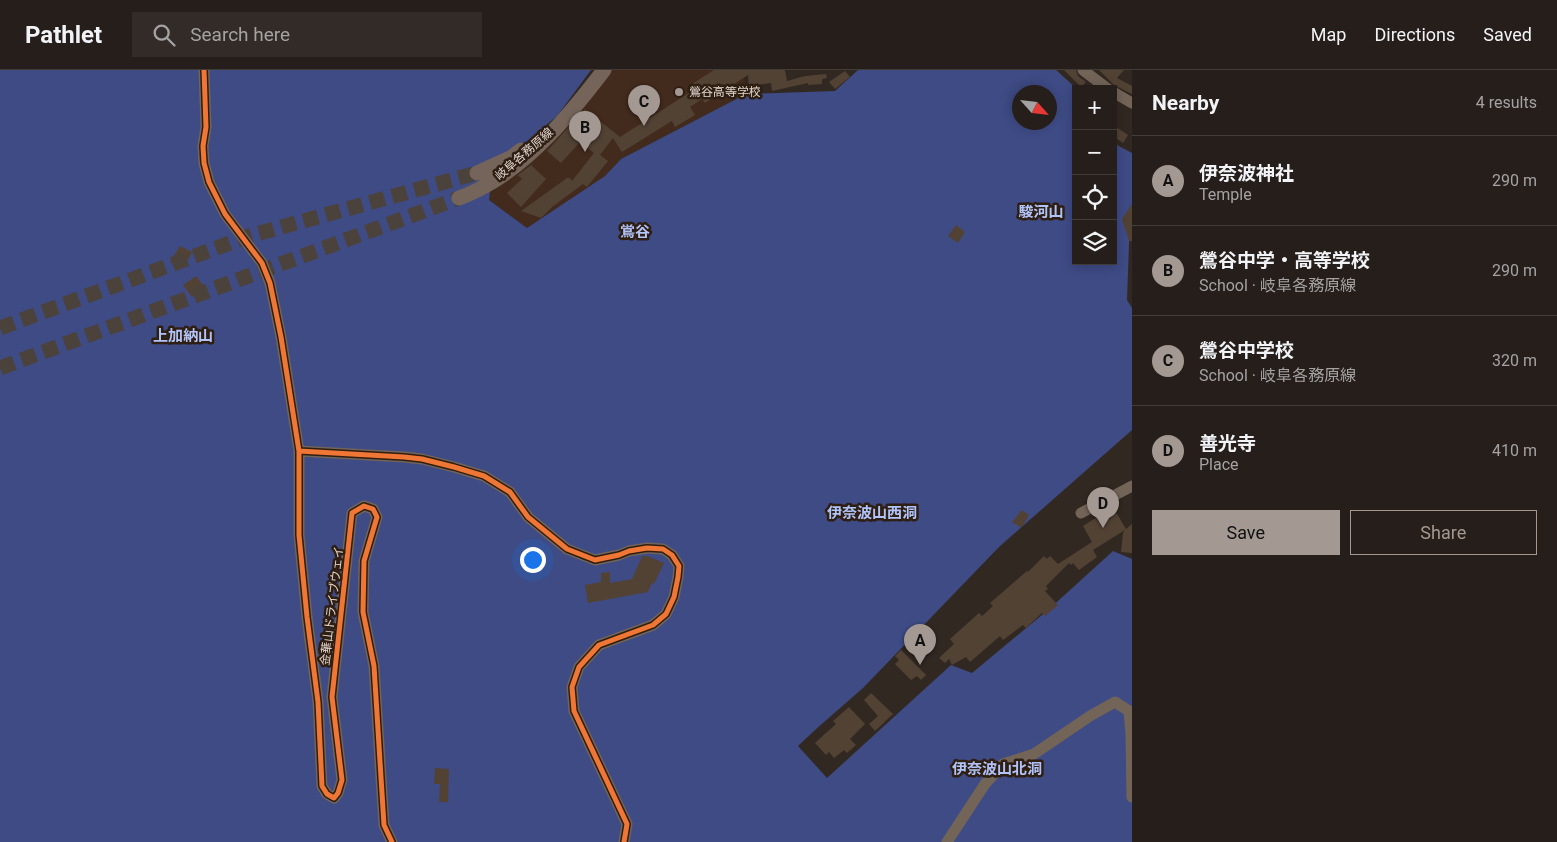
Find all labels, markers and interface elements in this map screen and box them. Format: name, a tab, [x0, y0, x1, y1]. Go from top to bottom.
search box	[132, 12, 482, 57]
text: Pathlet	[25, 21, 102, 49]
icon: search	[150, 21, 178, 49]
text: Search here	[190, 23, 290, 46]
text: Map	[1311, 24, 1346, 45]
text: Directions	[1374, 24, 1455, 45]
text: Saved	[1483, 24, 1532, 45]
pin: C	[628, 85, 660, 126]
place label: 鶯谷高等学校	[689, 85, 761, 99]
north arrow	[1012, 85, 1057, 130]
map controls	[1072, 85, 1117, 265]
button: +	[1072, 85, 1117, 130]
marker: 鶯谷高等学校	[673, 86, 685, 98]
text: Nearby	[1152, 91, 1219, 115]
text: 4 results	[1476, 93, 1537, 112]
pin: B	[569, 111, 601, 152]
street label: 岐阜各務原線	[492, 125, 556, 183]
button: −	[1072, 130, 1117, 175]
text: 伊奈波神社	[1199, 162, 1294, 185]
text: A	[1163, 171, 1173, 190]
text: 290 m	[1492, 171, 1537, 190]
button: locate	[1072, 175, 1117, 220]
text: Temple	[1199, 185, 1252, 204]
district label: 駿河山	[1018, 203, 1064, 221]
button: layers	[1072, 220, 1117, 265]
district label: 鴬谷	[620, 223, 650, 241]
text: 鶯谷中学・高等学校	[1199, 249, 1370, 272]
text: B	[1163, 261, 1173, 280]
text: 290 m	[1492, 261, 1537, 280]
text: School · 岐阜各務原線	[1199, 276, 1356, 295]
district label: 上加納山	[153, 327, 213, 345]
text: 鶯谷中学校	[1199, 339, 1294, 362]
text: C	[1163, 351, 1173, 370]
text: 320 m	[1492, 351, 1537, 370]
text: School · 岐阜各務原線	[1199, 366, 1356, 385]
text: 善光寺	[1199, 432, 1256, 455]
text: D	[1163, 441, 1173, 460]
text: 410 m	[1492, 441, 1537, 460]
text: Place	[1199, 455, 1239, 474]
pin: D	[1087, 487, 1119, 528]
district label: 伊奈波山西洞	[827, 504, 917, 522]
button: Save	[1152, 510, 1340, 555]
button: Share	[1350, 510, 1537, 555]
street label: 金華山ドライブウェイ	[318, 546, 346, 666]
your location	[520, 547, 546, 573]
pin: A	[904, 624, 936, 665]
district label: 伊奈波山北洞	[952, 760, 1042, 778]

